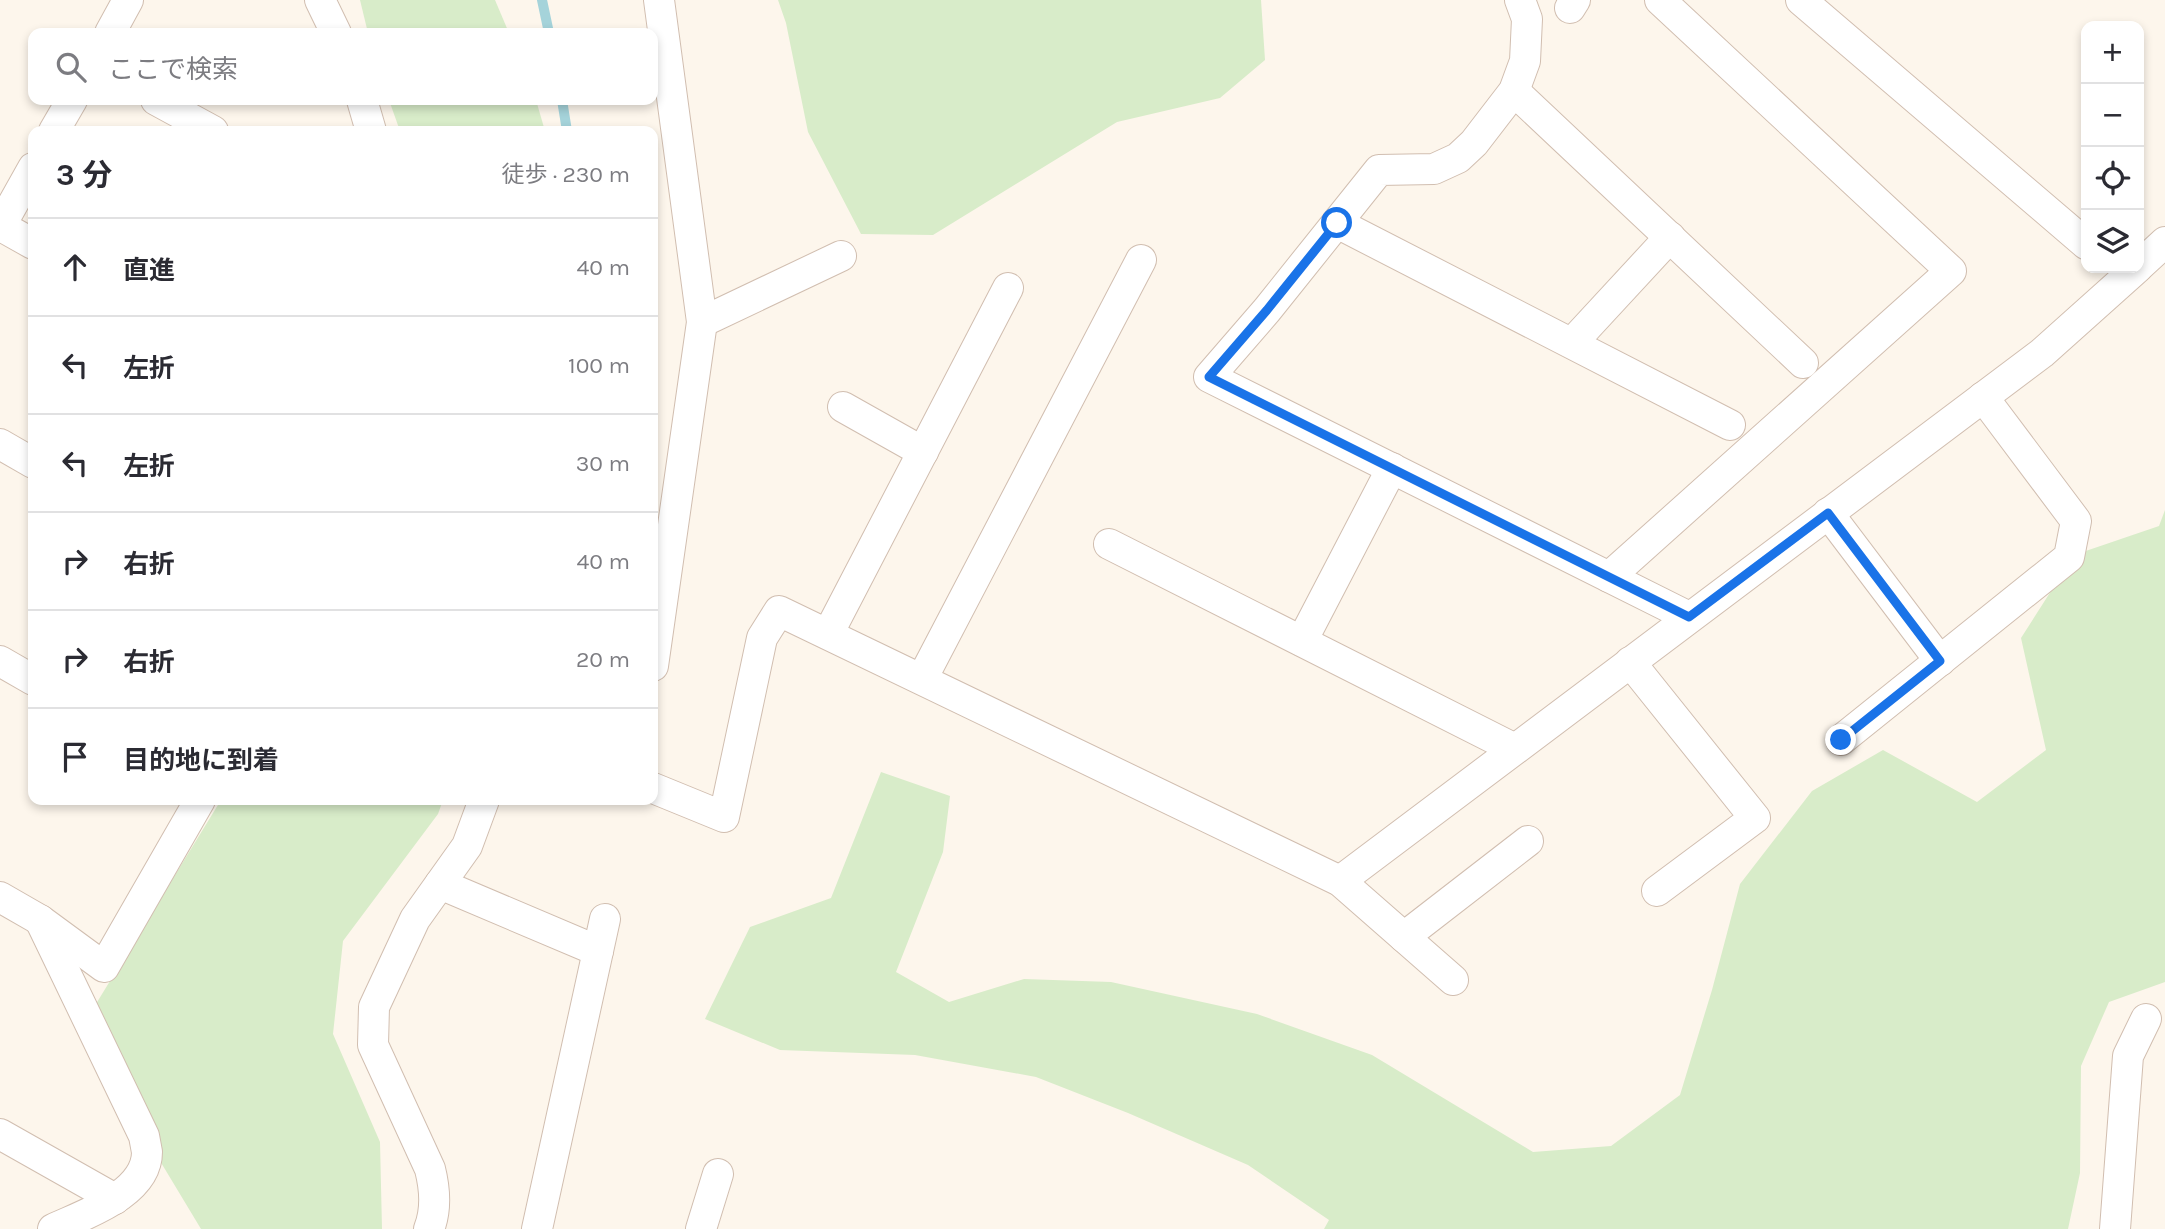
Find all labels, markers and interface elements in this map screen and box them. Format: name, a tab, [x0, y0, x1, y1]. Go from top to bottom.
map controls	[2081, 21, 2144, 273]
button: +	[2081, 21, 2144, 84]
search box	[28, 28, 658, 105]
icon: search	[52, 48, 90, 86]
text: ここで検索	[108, 54, 238, 85]
button: −	[2081, 84, 2144, 147]
button: locate	[2081, 147, 2144, 210]
text: 3 分	[56, 157, 112, 193]
text: 徒歩 · 230 m	[501, 161, 630, 188]
route start	[1321, 207, 1352, 238]
button: layers	[2081, 210, 2144, 273]
icon: ahead	[56, 248, 94, 286]
text: 40 m	[577, 254, 630, 281]
text: 直進	[123, 255, 175, 286]
icon: left	[56, 346, 94, 384]
text: 100 m	[568, 352, 630, 379]
text: 左折	[123, 353, 175, 384]
icon: left	[56, 444, 94, 482]
text: 30 m	[576, 450, 630, 477]
text: 左折	[123, 451, 175, 482]
icon: right	[56, 542, 94, 580]
text: 40 m	[577, 548, 630, 575]
text: 右折	[123, 549, 175, 580]
icon: right	[56, 640, 94, 678]
text: 20 m	[576, 646, 630, 673]
text: 右折	[123, 647, 175, 678]
route end	[1825, 724, 1856, 755]
icon: arrive	[56, 738, 94, 776]
text: 目的地に到着	[123, 745, 279, 776]

